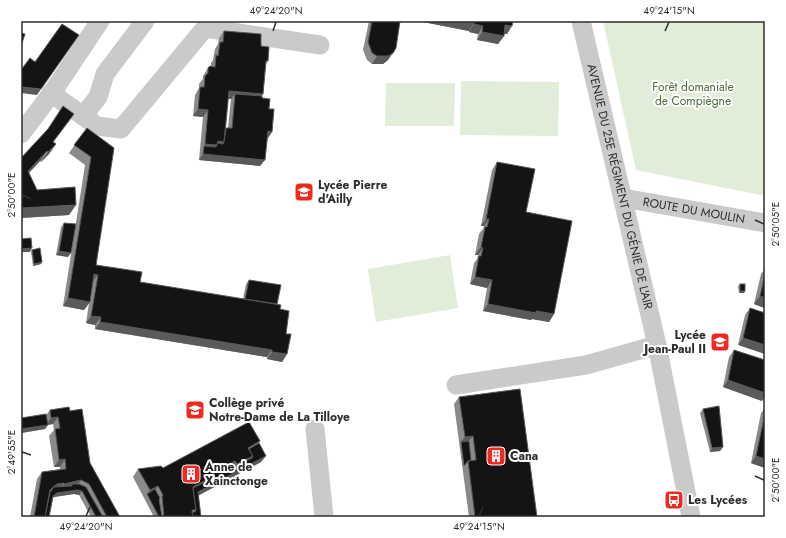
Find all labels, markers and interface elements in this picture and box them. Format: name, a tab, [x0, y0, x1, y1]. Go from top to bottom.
text: 49°24'20"N	[250, 3, 302, 18]
text: 49°24'15"N	[643, 3, 695, 18]
street label: AVENUE DU 25E RÉGIMENT DU GÉNIE DE L'AIR	[582, 62, 657, 311]
park label: Forêt domaniale de Compiègne	[652, 78, 734, 110]
text: 2°50'00"E	[4, 172, 19, 218]
place label: Lycée Pierre d'Ailly	[318, 176, 387, 208]
school or university icon: Lycée Pierre d'Ailly	[293, 181, 315, 203]
street label: ROUTE DU MOULIN	[642, 193, 746, 228]
text: 2°50'05"E	[768, 202, 783, 246]
place label: Lycée Jean-Paul II	[642, 326, 706, 358]
school or university icon: Lycée Jean-Paul II	[709, 331, 731, 353]
place label: Collège privé Notre-Dame de La Tilloye	[209, 394, 350, 426]
school or university icon: Collège privé Notre-Dame de La Tilloye	[184, 399, 206, 421]
text: 2°49'55"E	[4, 430, 19, 474]
building icon: Cana	[485, 445, 507, 467]
place label: Cana	[510, 447, 538, 465]
text: 2°50'00"E	[768, 457, 783, 503]
place label: Anne de Xainctonge	[204, 458, 268, 490]
building icon: Anne de Xainctonge	[180, 463, 202, 485]
bus stop icon: Les Lycées	[663, 489, 685, 511]
place label: Les Lycées	[688, 491, 748, 509]
text: 49°24'20"N	[60, 519, 112, 534]
text: 49°24'15"N	[453, 519, 505, 534]

